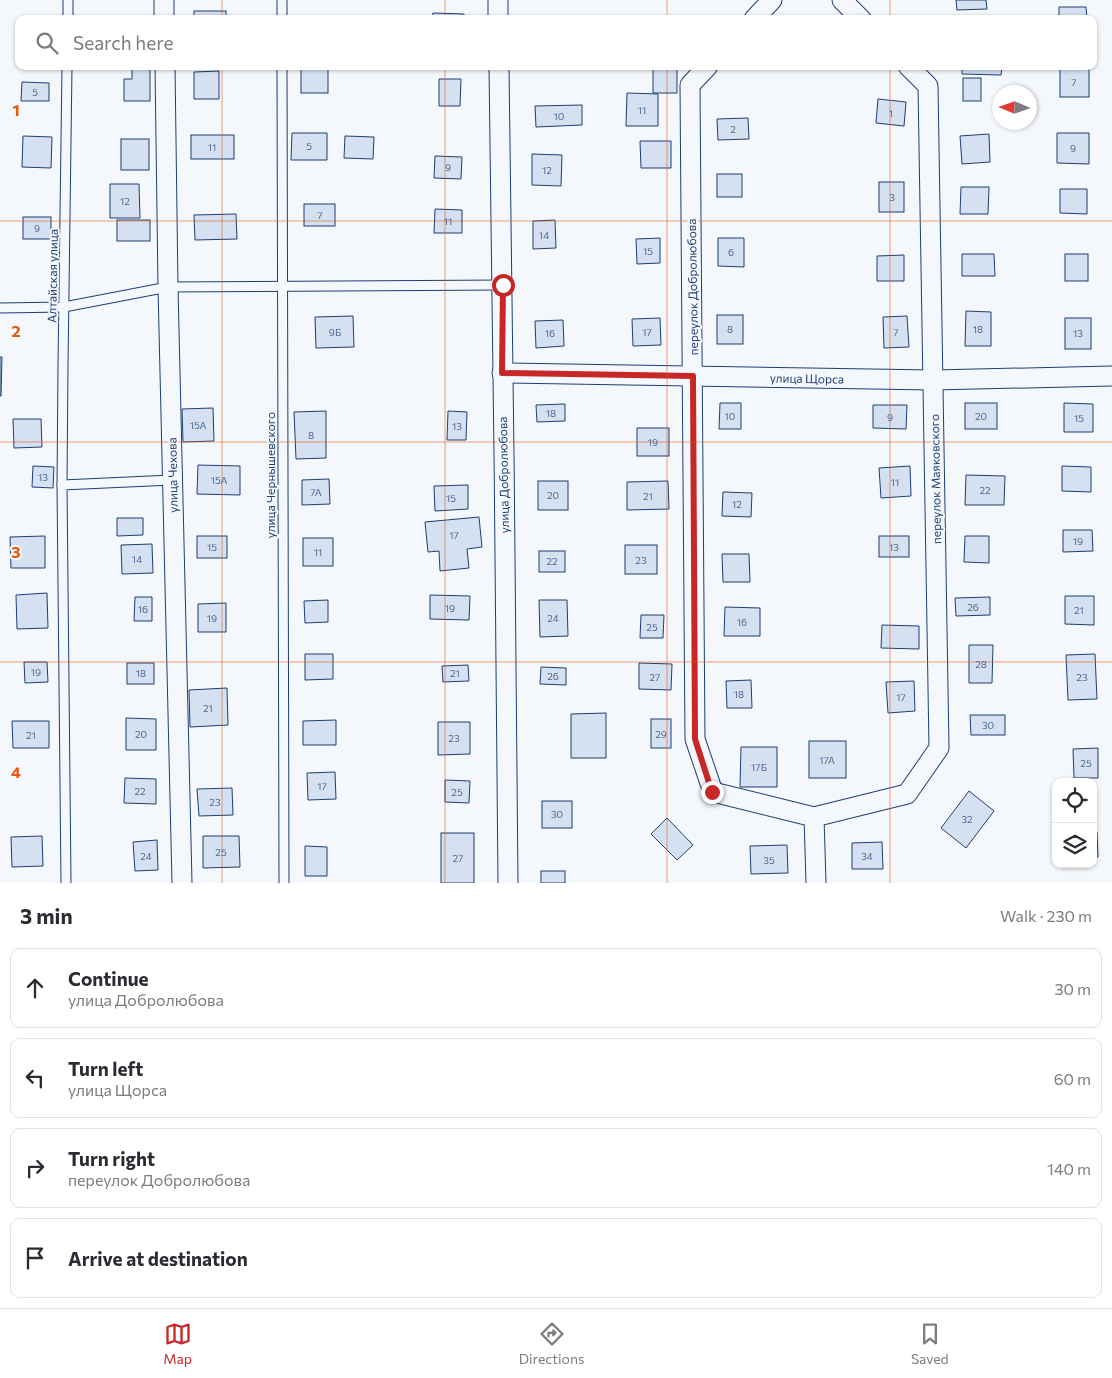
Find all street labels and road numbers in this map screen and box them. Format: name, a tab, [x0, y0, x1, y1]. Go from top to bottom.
street label: переулок Добролюбова	[684, 219, 700, 355]
street label: Алтайская улица	[44, 229, 60, 323]
street label: улица Щорса	[770, 370, 844, 386]
street label: улица Чернышевского	[263, 412, 277, 538]
street label: переулок Маяковского	[927, 414, 943, 544]
street label: улица Добролюбова	[495, 416, 511, 534]
street label: улица Чехова	[164, 437, 180, 513]

